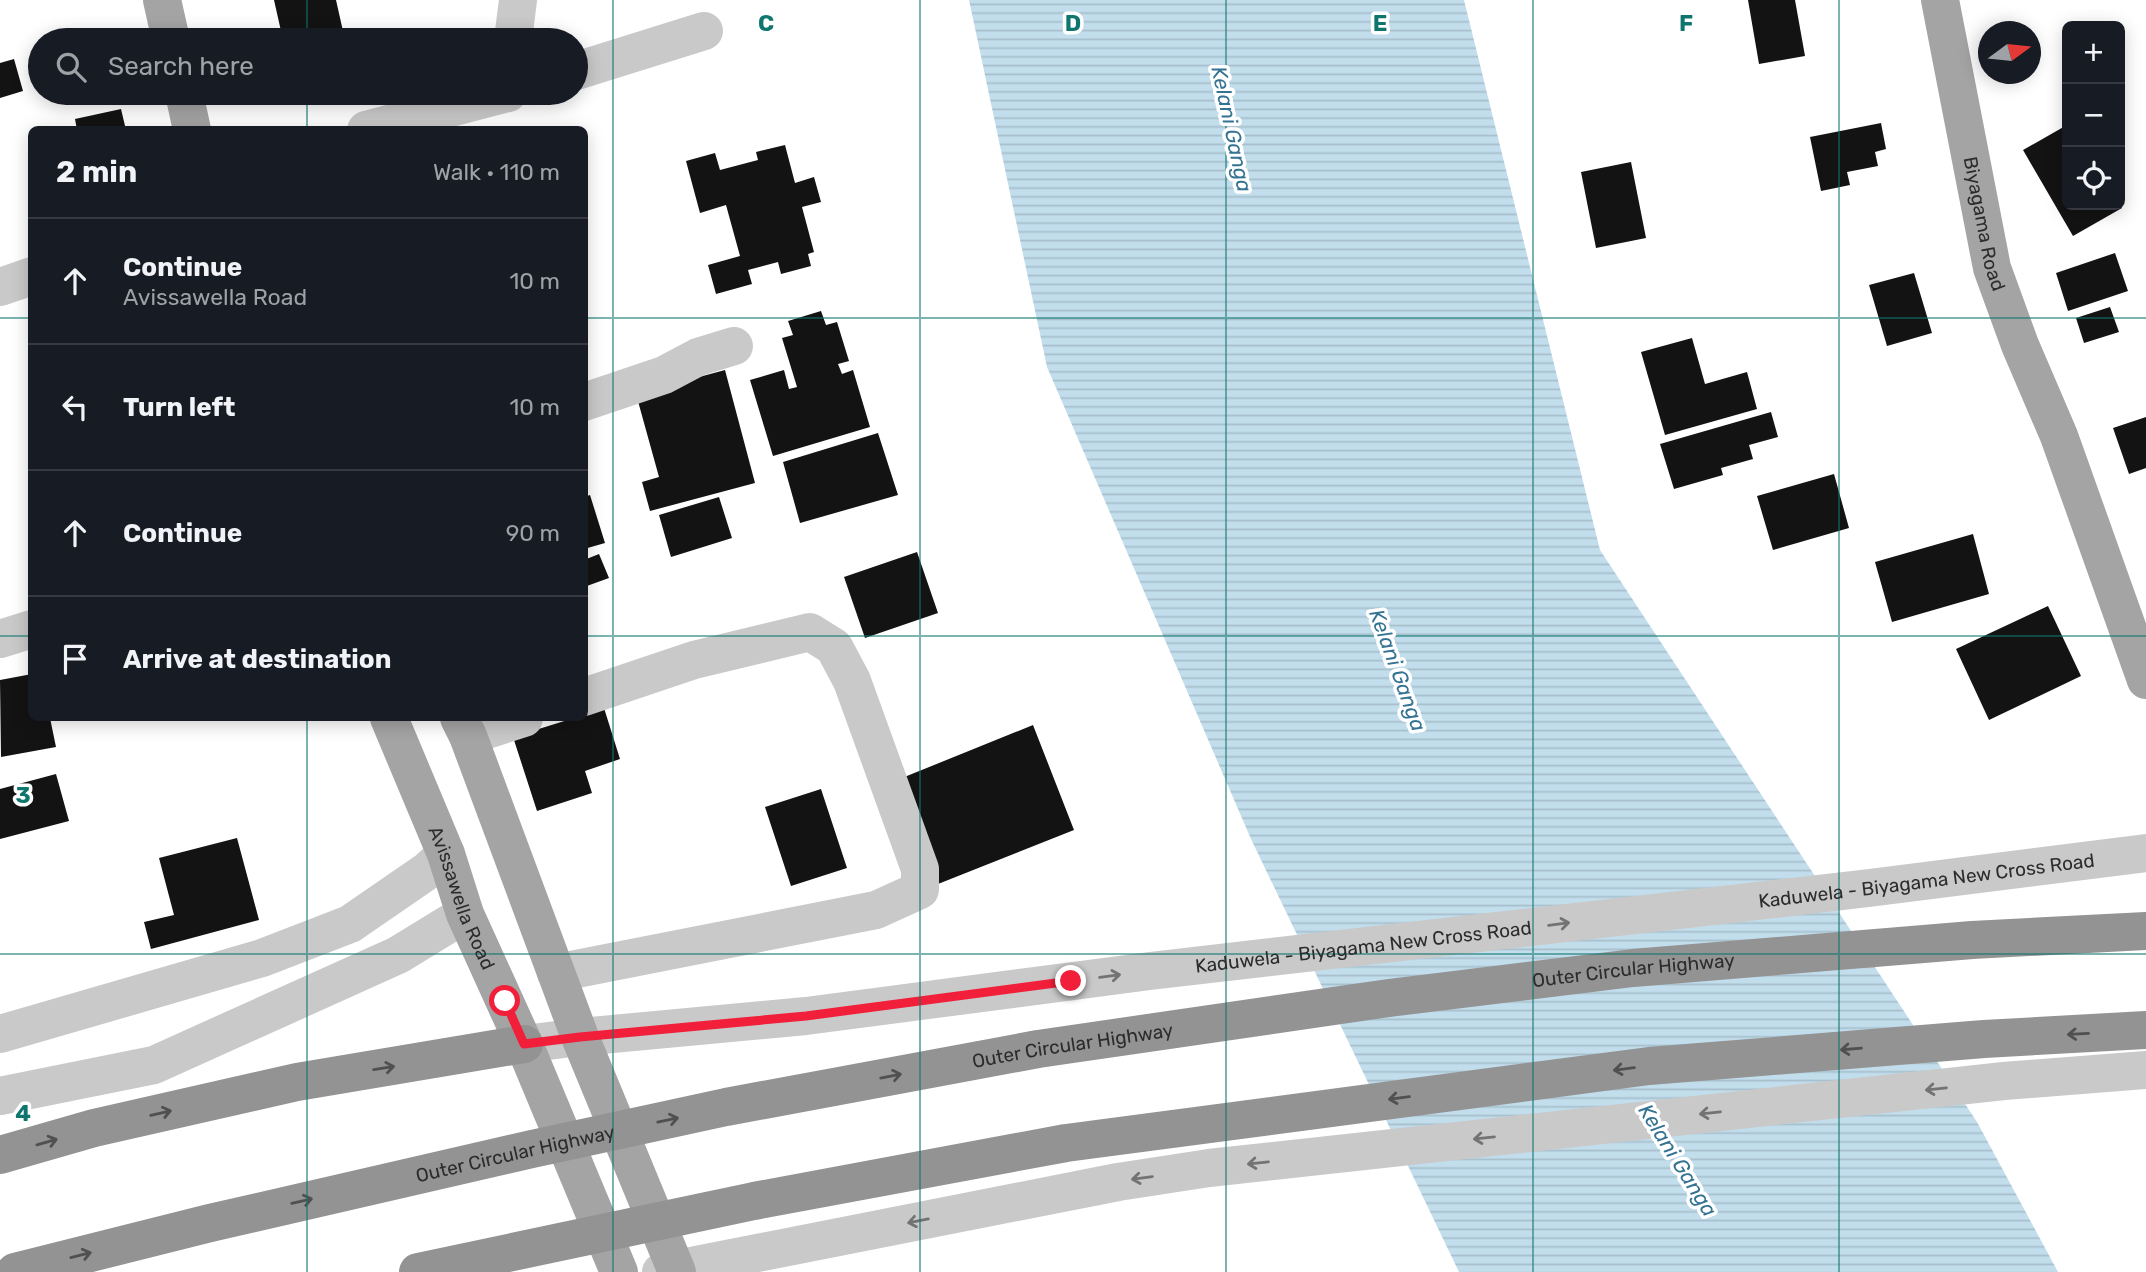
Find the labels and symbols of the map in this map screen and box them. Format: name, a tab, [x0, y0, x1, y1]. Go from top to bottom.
text: C	[758, 9, 774, 37]
text: D	[1065, 9, 1081, 37]
text: E	[1373, 9, 1387, 37]
text: F	[1679, 9, 1693, 37]
north arrow	[1978, 21, 2041, 84]
water label: Kelani Ganga	[1206, 64, 1258, 194]
street label: Biyagama Road	[1959, 154, 2011, 294]
water label: Kelani Ganga	[1364, 606, 1432, 734]
text: 3	[15, 781, 31, 809]
street label: Avissawella Road	[424, 822, 500, 973]
street label: Kaduwela - Biyagama New Cross Road	[1757, 848, 2096, 912]
street label: Kaduwela - Biyagama New Cross Road	[1194, 916, 1533, 977]
one-way arrow	[1547, 917, 1570, 930]
street label: Outer Circular Highway	[1531, 948, 1735, 992]
route end	[1055, 965, 1086, 996]
one-way arrow	[1098, 969, 1121, 982]
route start	[489, 985, 520, 1016]
street label: Outer Circular Highway	[970, 1018, 1175, 1073]
one-way arrow	[2067, 1027, 2090, 1040]
one-way arrow	[1840, 1043, 1863, 1056]
one-way arrow	[372, 1061, 395, 1074]
one-way arrow	[1613, 1062, 1636, 1075]
one-way arrow	[879, 1069, 902, 1082]
one-way arrow	[1925, 1082, 1948, 1095]
one-way arrow	[1388, 1091, 1410, 1104]
text: 4	[15, 1099, 31, 1127]
water label: Kelani Ganga	[1633, 1099, 1723, 1221]
one-way arrow	[149, 1106, 172, 1119]
one-way arrow	[1699, 1107, 1722, 1120]
one-way arrow	[656, 1112, 679, 1126]
street label: Outer Circular Highway	[413, 1120, 617, 1187]
one-way arrow	[1473, 1132, 1496, 1145]
one-way arrow	[36, 1134, 58, 1147]
one-way arrow	[1247, 1157, 1270, 1170]
one-way arrow	[1131, 1172, 1154, 1185]
one-way arrow	[291, 1193, 313, 1206]
one-way arrow	[907, 1214, 930, 1228]
one-way arrow	[70, 1248, 92, 1261]

